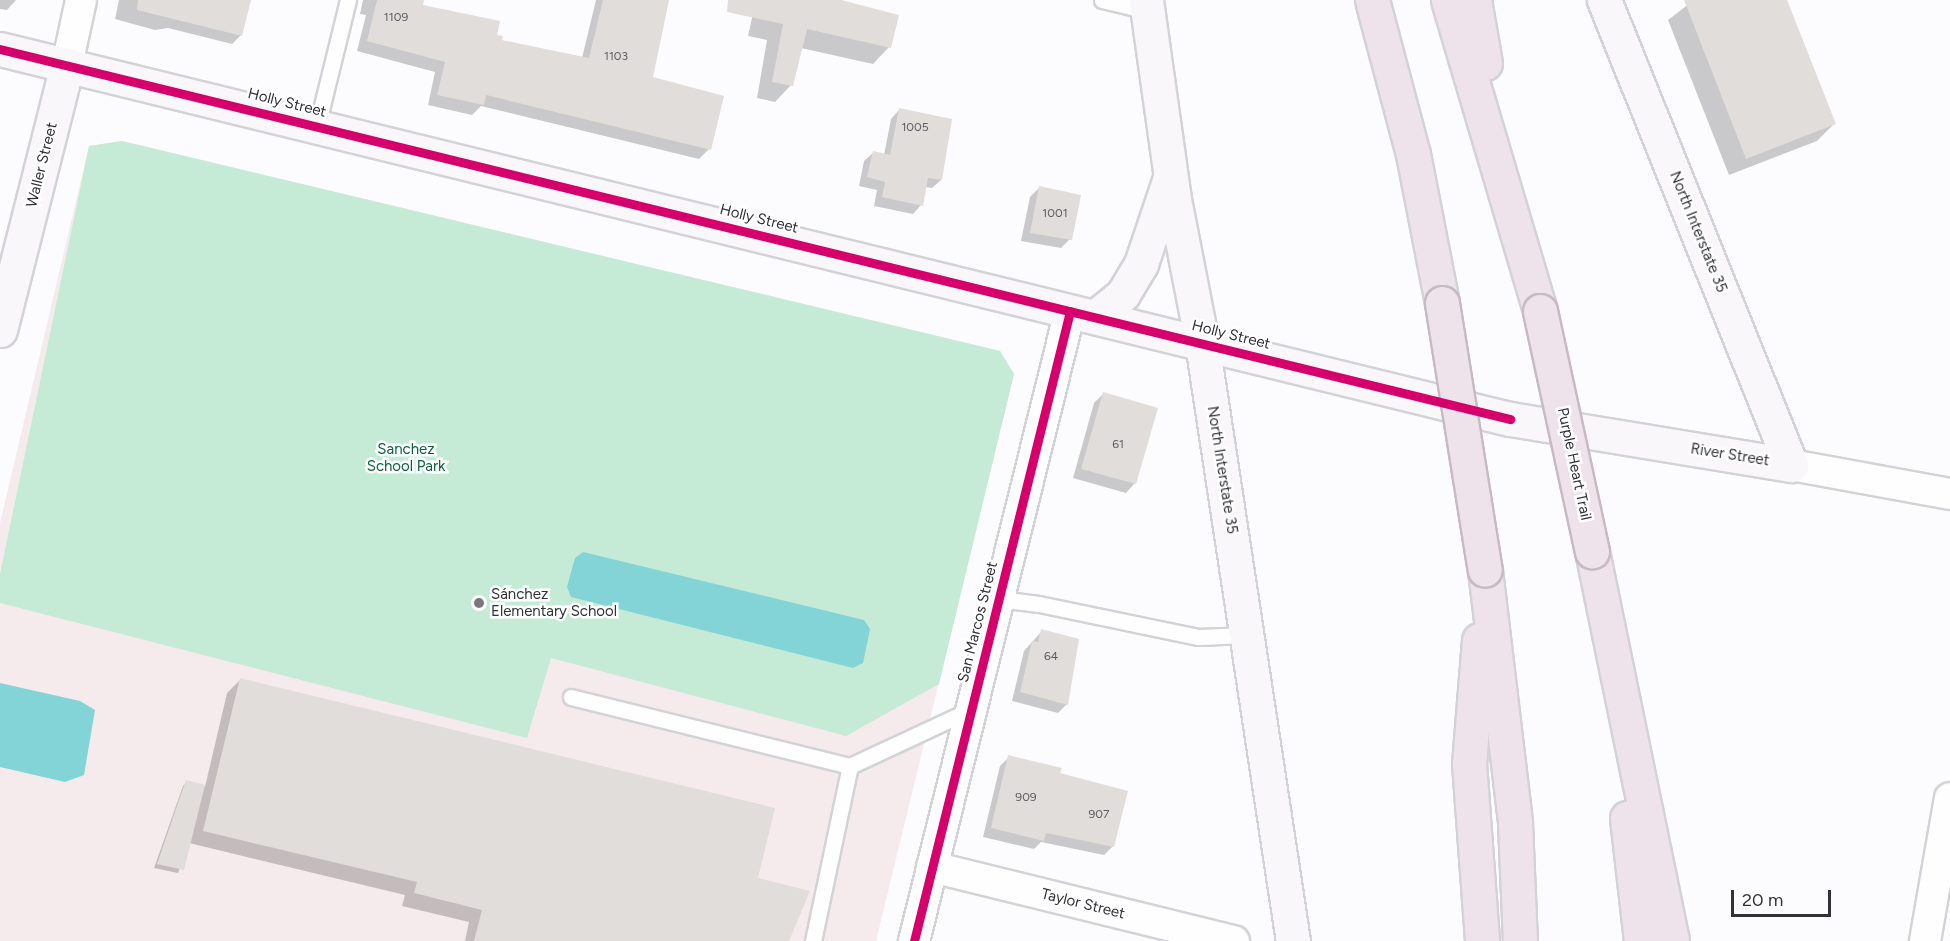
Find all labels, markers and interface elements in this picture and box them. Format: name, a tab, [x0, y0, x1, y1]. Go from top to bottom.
house number: 1109	[384, 11, 408, 25]
house number: 1103	[604, 50, 628, 64]
street label: Holly Street	[246, 85, 328, 121]
street label: Waller Street	[23, 121, 61, 209]
house number: 1005	[901, 121, 929, 135]
street label: North Interstate 35	[1665, 169, 1731, 295]
street label: Holly Street	[718, 201, 800, 237]
house number: 1001	[1042, 207, 1068, 221]
street label: Holly Street	[1190, 317, 1272, 353]
street label: North Interstate 35	[1203, 405, 1241, 535]
street label: Purple Heart Trail	[1553, 406, 1595, 522]
house number: 61	[1112, 438, 1124, 452]
park label: Sanchez School Park	[367, 440, 445, 475]
street label: River Street	[1689, 440, 1771, 470]
street label: San Marcos Street	[954, 560, 1002, 684]
place label: Sánchez Elementary School	[491, 585, 617, 620]
marker: Sánchez Elementary School	[472, 596, 486, 610]
house number: 64	[1044, 650, 1058, 664]
house number: 909	[1015, 791, 1037, 805]
house number: 907	[1089, 808, 1109, 822]
scale bar	[1734, 878, 1834, 916]
street label: Taylor Street	[1039, 885, 1127, 923]
text: 20 m	[1742, 889, 1783, 911]

